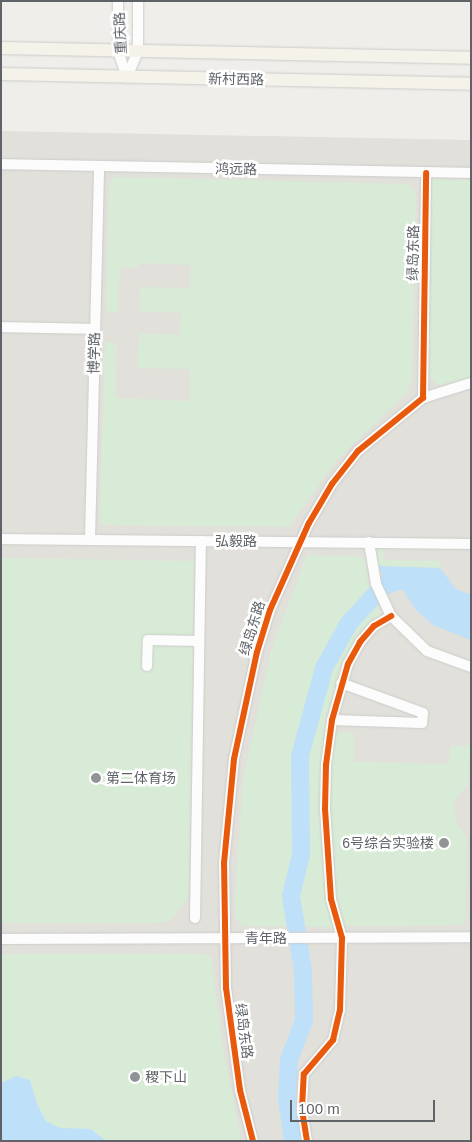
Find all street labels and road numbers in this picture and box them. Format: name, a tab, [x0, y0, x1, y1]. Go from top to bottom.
street label: 重庆路	[111, 12, 129, 54]
street label: 新村西路	[208, 70, 264, 88]
street label: 鸿远路	[215, 160, 257, 178]
street label: 绿岛东路	[404, 225, 422, 281]
street label: 博学路	[85, 332, 103, 374]
street label: 弘毅路	[215, 533, 257, 549]
street label: 绿岛东路	[236, 599, 268, 657]
street label: 青年路	[245, 930, 287, 946]
street label: 绿岛东路	[232, 1002, 256, 1060]

